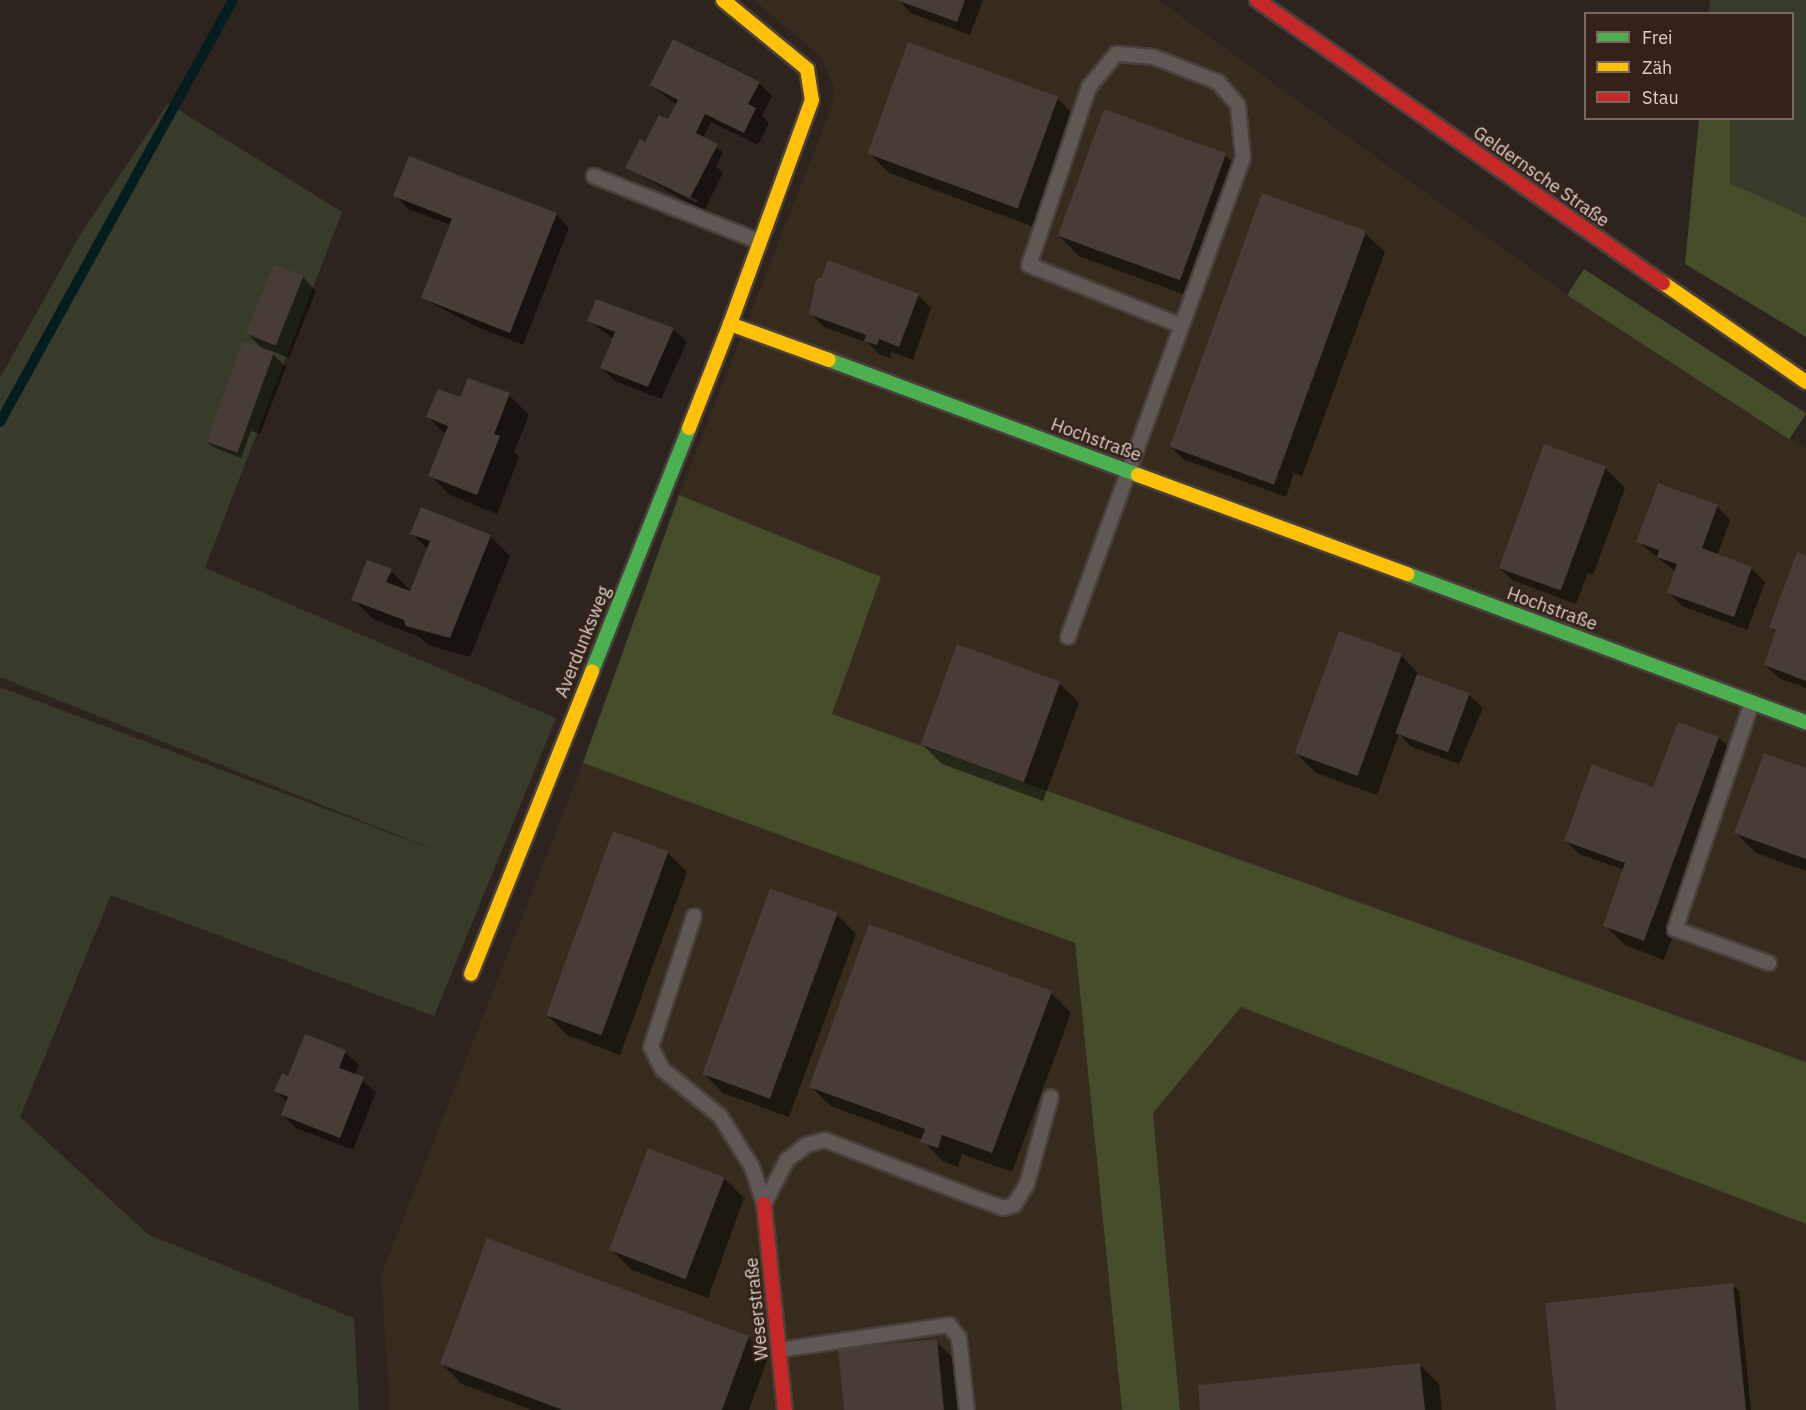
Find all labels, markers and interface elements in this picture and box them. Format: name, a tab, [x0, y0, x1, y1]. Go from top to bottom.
legend	[1584, 12, 1794, 120]
text: Frei	[1642, 26, 1673, 49]
text: Zäh	[1642, 56, 1672, 79]
text: Stau	[1642, 86, 1679, 109]
street label: Geldernsche Straße	[1469, 122, 1613, 232]
street label: Hochstraße	[1048, 414, 1144, 466]
street label: Averdunksweg	[551, 583, 615, 701]
street label: Hochstraße	[1504, 583, 1600, 635]
street label: Weserstraße	[741, 1256, 773, 1362]

